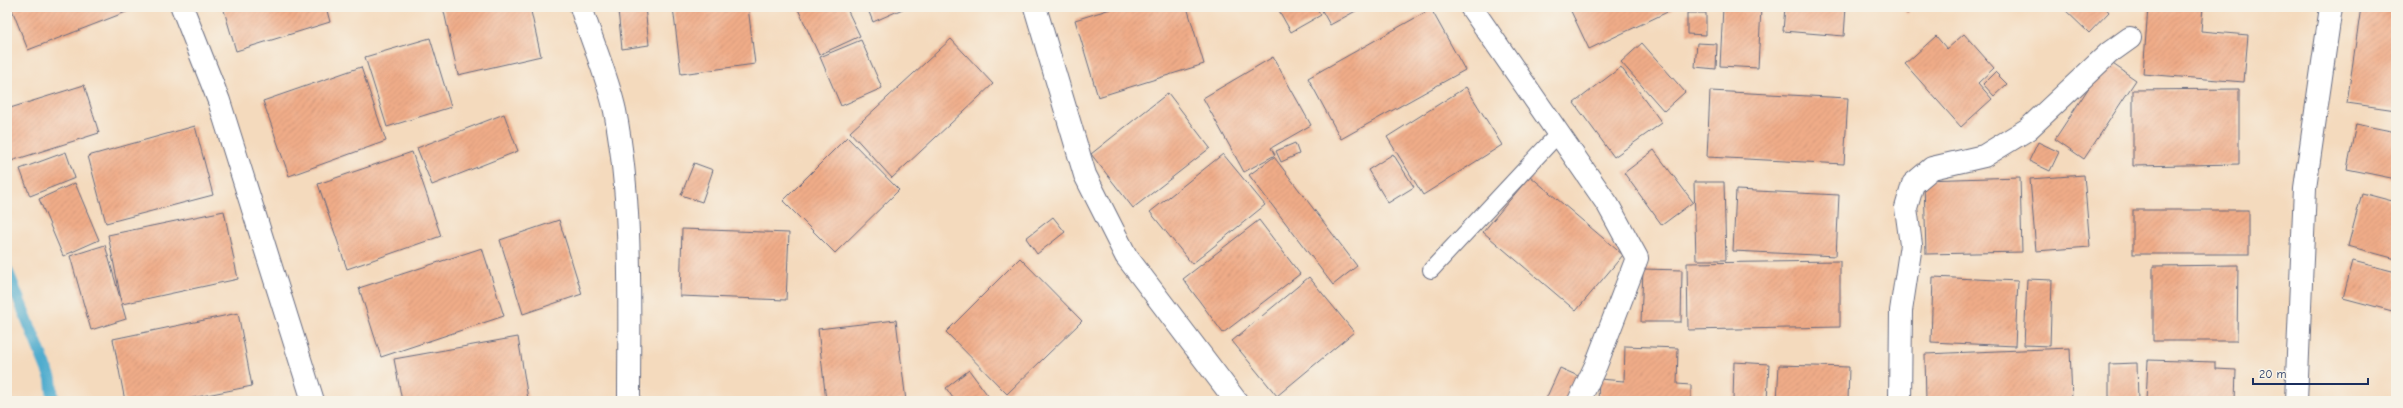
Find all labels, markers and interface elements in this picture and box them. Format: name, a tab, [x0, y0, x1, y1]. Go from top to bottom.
scale bar	[2253, 360, 2368, 386]
text: 20 m	[2259, 367, 2287, 381]

